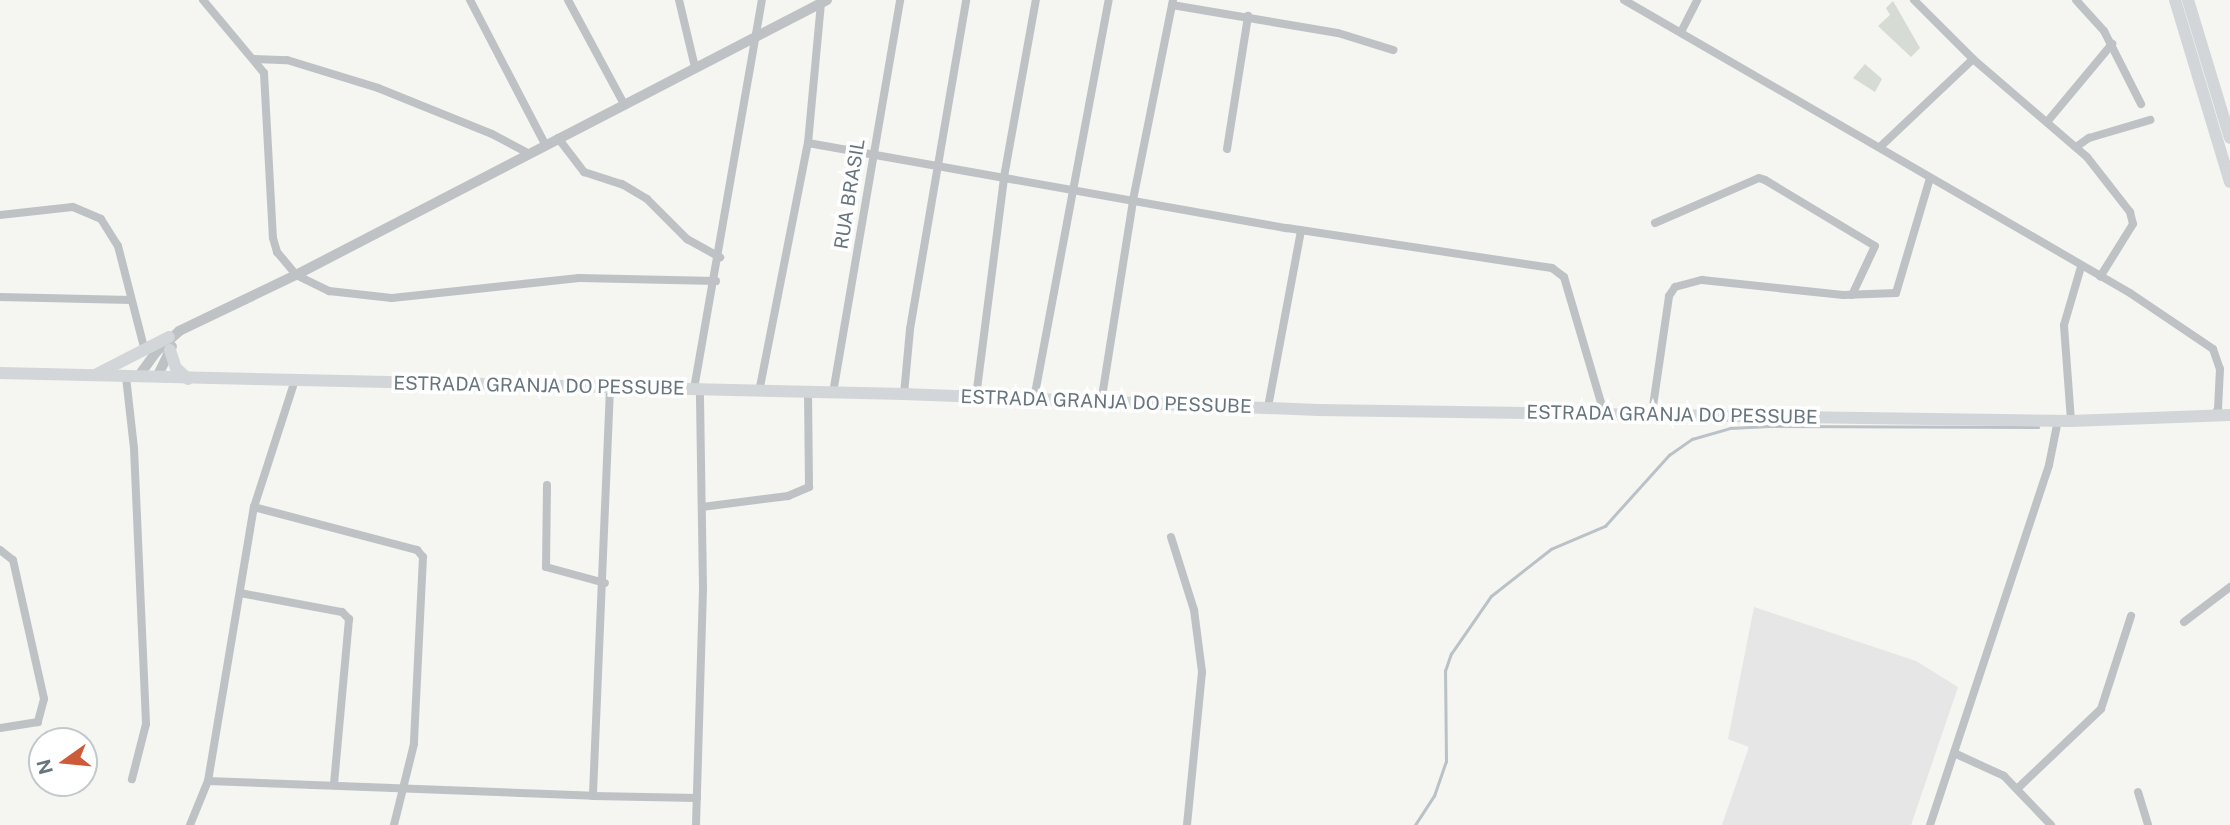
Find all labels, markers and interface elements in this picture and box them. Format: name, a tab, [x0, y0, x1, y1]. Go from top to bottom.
street label: RUA BRASIL	[830, 137, 870, 251]
street label: ESTRADA GRANJA DO PESSUBE	[393, 372, 685, 400]
street label: ESTRADA GRANJA DO PESSUBE	[960, 386, 1252, 418]
street label: ESTRADA GRANJA DO PESSUBE	[1526, 401, 1818, 429]
north arrow	[28, 727, 98, 797]
text: N	[32, 757, 57, 777]

